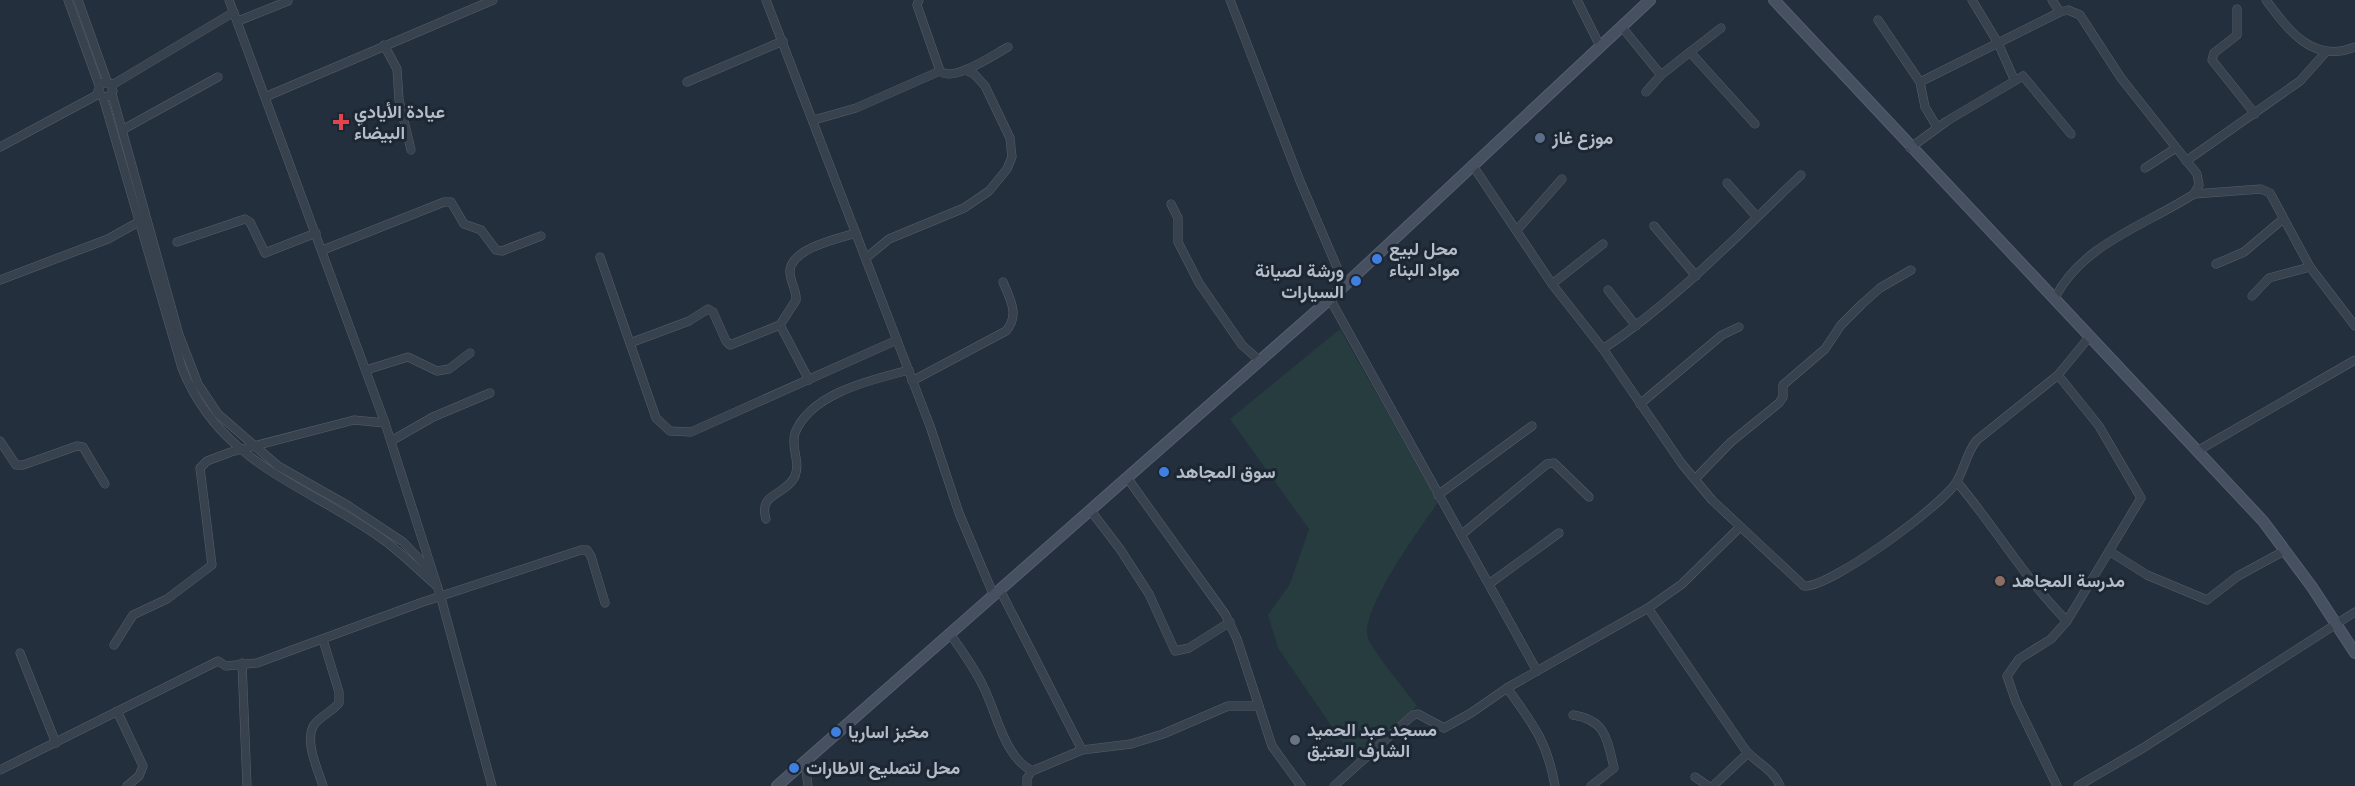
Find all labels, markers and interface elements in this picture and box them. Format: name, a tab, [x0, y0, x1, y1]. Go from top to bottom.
place label: عيادة الأيادي البيضاء	[354, 101, 445, 144]
marker: عيادة الأيادي البيضاء	[332, 113, 350, 131]
place label: موزع غاز	[1551, 127, 1613, 150]
marker: موزع غاز	[1533, 131, 1547, 145]
place label: محل لبيع مواد البناء	[1389, 238, 1460, 281]
marker: محل لبيع مواد البناء	[1370, 252, 1384, 266]
place label: ورشة لصيانة السيارات	[1255, 260, 1344, 303]
marker: ورشة لصيانة السيارات	[1349, 274, 1363, 288]
place label: سوق المجاهد	[1176, 461, 1276, 483]
marker: سوق المجاهد	[1157, 465, 1171, 479]
place label: مدرسة المجاهد	[2012, 570, 2125, 592]
marker: مدرسة المجاهد	[1993, 574, 2007, 588]
place label: مسجد عبد الحميد الشارف العتيق	[1307, 719, 1437, 762]
place label: مخبز اساريا	[848, 721, 929, 743]
marker: مخبز اساريا	[829, 725, 843, 739]
marker: مسجد عبد الحميد الشارف العتيق	[1288, 733, 1302, 747]
place label: محل لتصليح الاطارات	[806, 757, 960, 780]
marker: محل لتصليح الاطارات	[787, 761, 801, 775]

